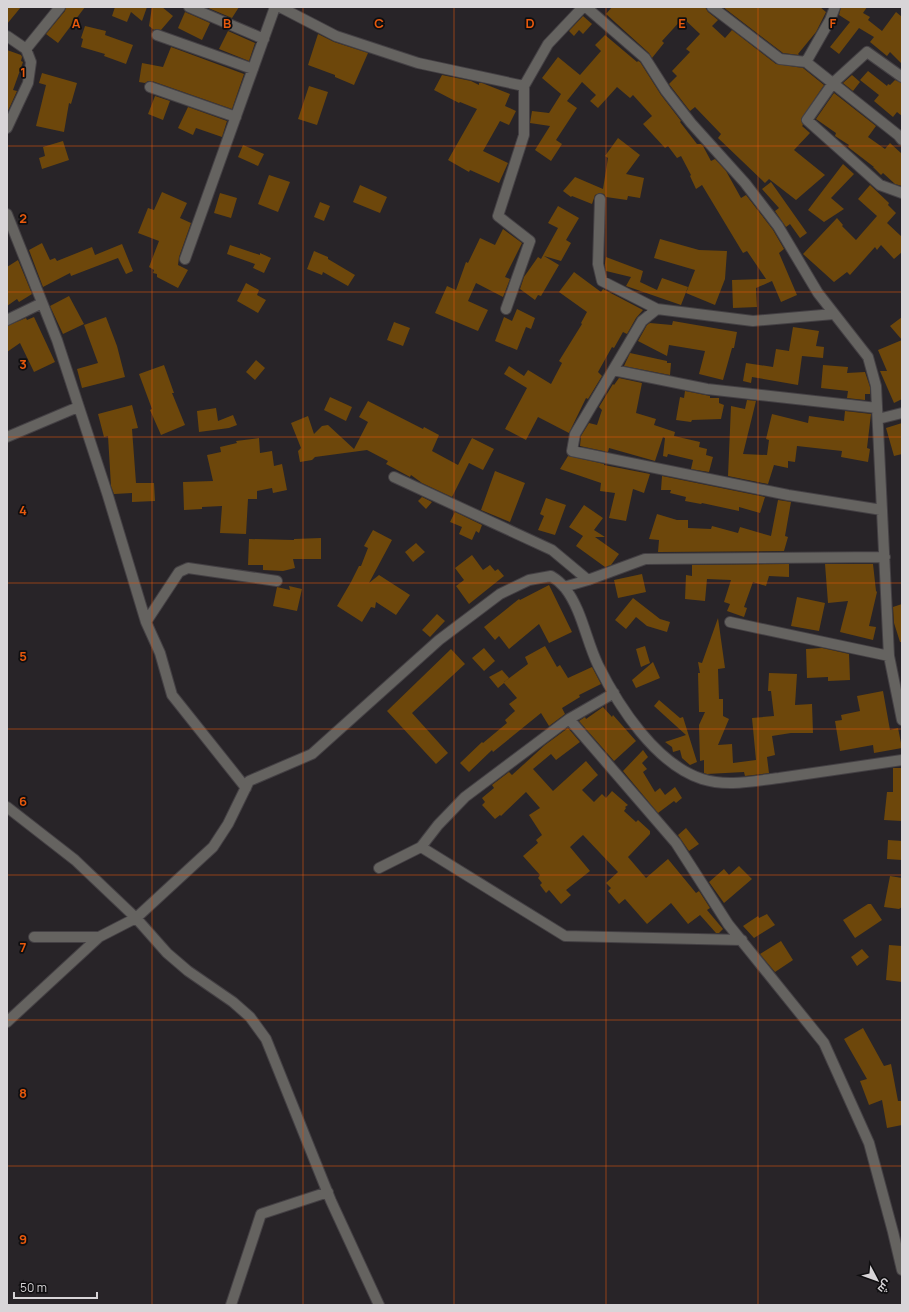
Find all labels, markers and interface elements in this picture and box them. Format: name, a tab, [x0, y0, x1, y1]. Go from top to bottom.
text: A	[72, 14, 81, 32]
text: B	[223, 14, 231, 32]
text: C	[374, 14, 384, 32]
text: D	[525, 14, 535, 32]
text: E	[678, 14, 686, 32]
text: F	[830, 14, 837, 32]
text: 1	[20, 63, 26, 81]
text: 2	[19, 209, 27, 227]
text: 3	[19, 355, 27, 373]
text: 4	[19, 501, 27, 519]
text: 5	[19, 647, 27, 665]
text: 6	[19, 792, 27, 810]
text: 7	[20, 938, 27, 956]
text: 8	[19, 1084, 27, 1102]
text: 9	[19, 1230, 27, 1248]
north arrow	[857, 1260, 897, 1300]
scale bar	[14, 1274, 97, 1300]
text: ش	[875, 1277, 895, 1297]
text: 50 m	[20, 1279, 47, 1296]

